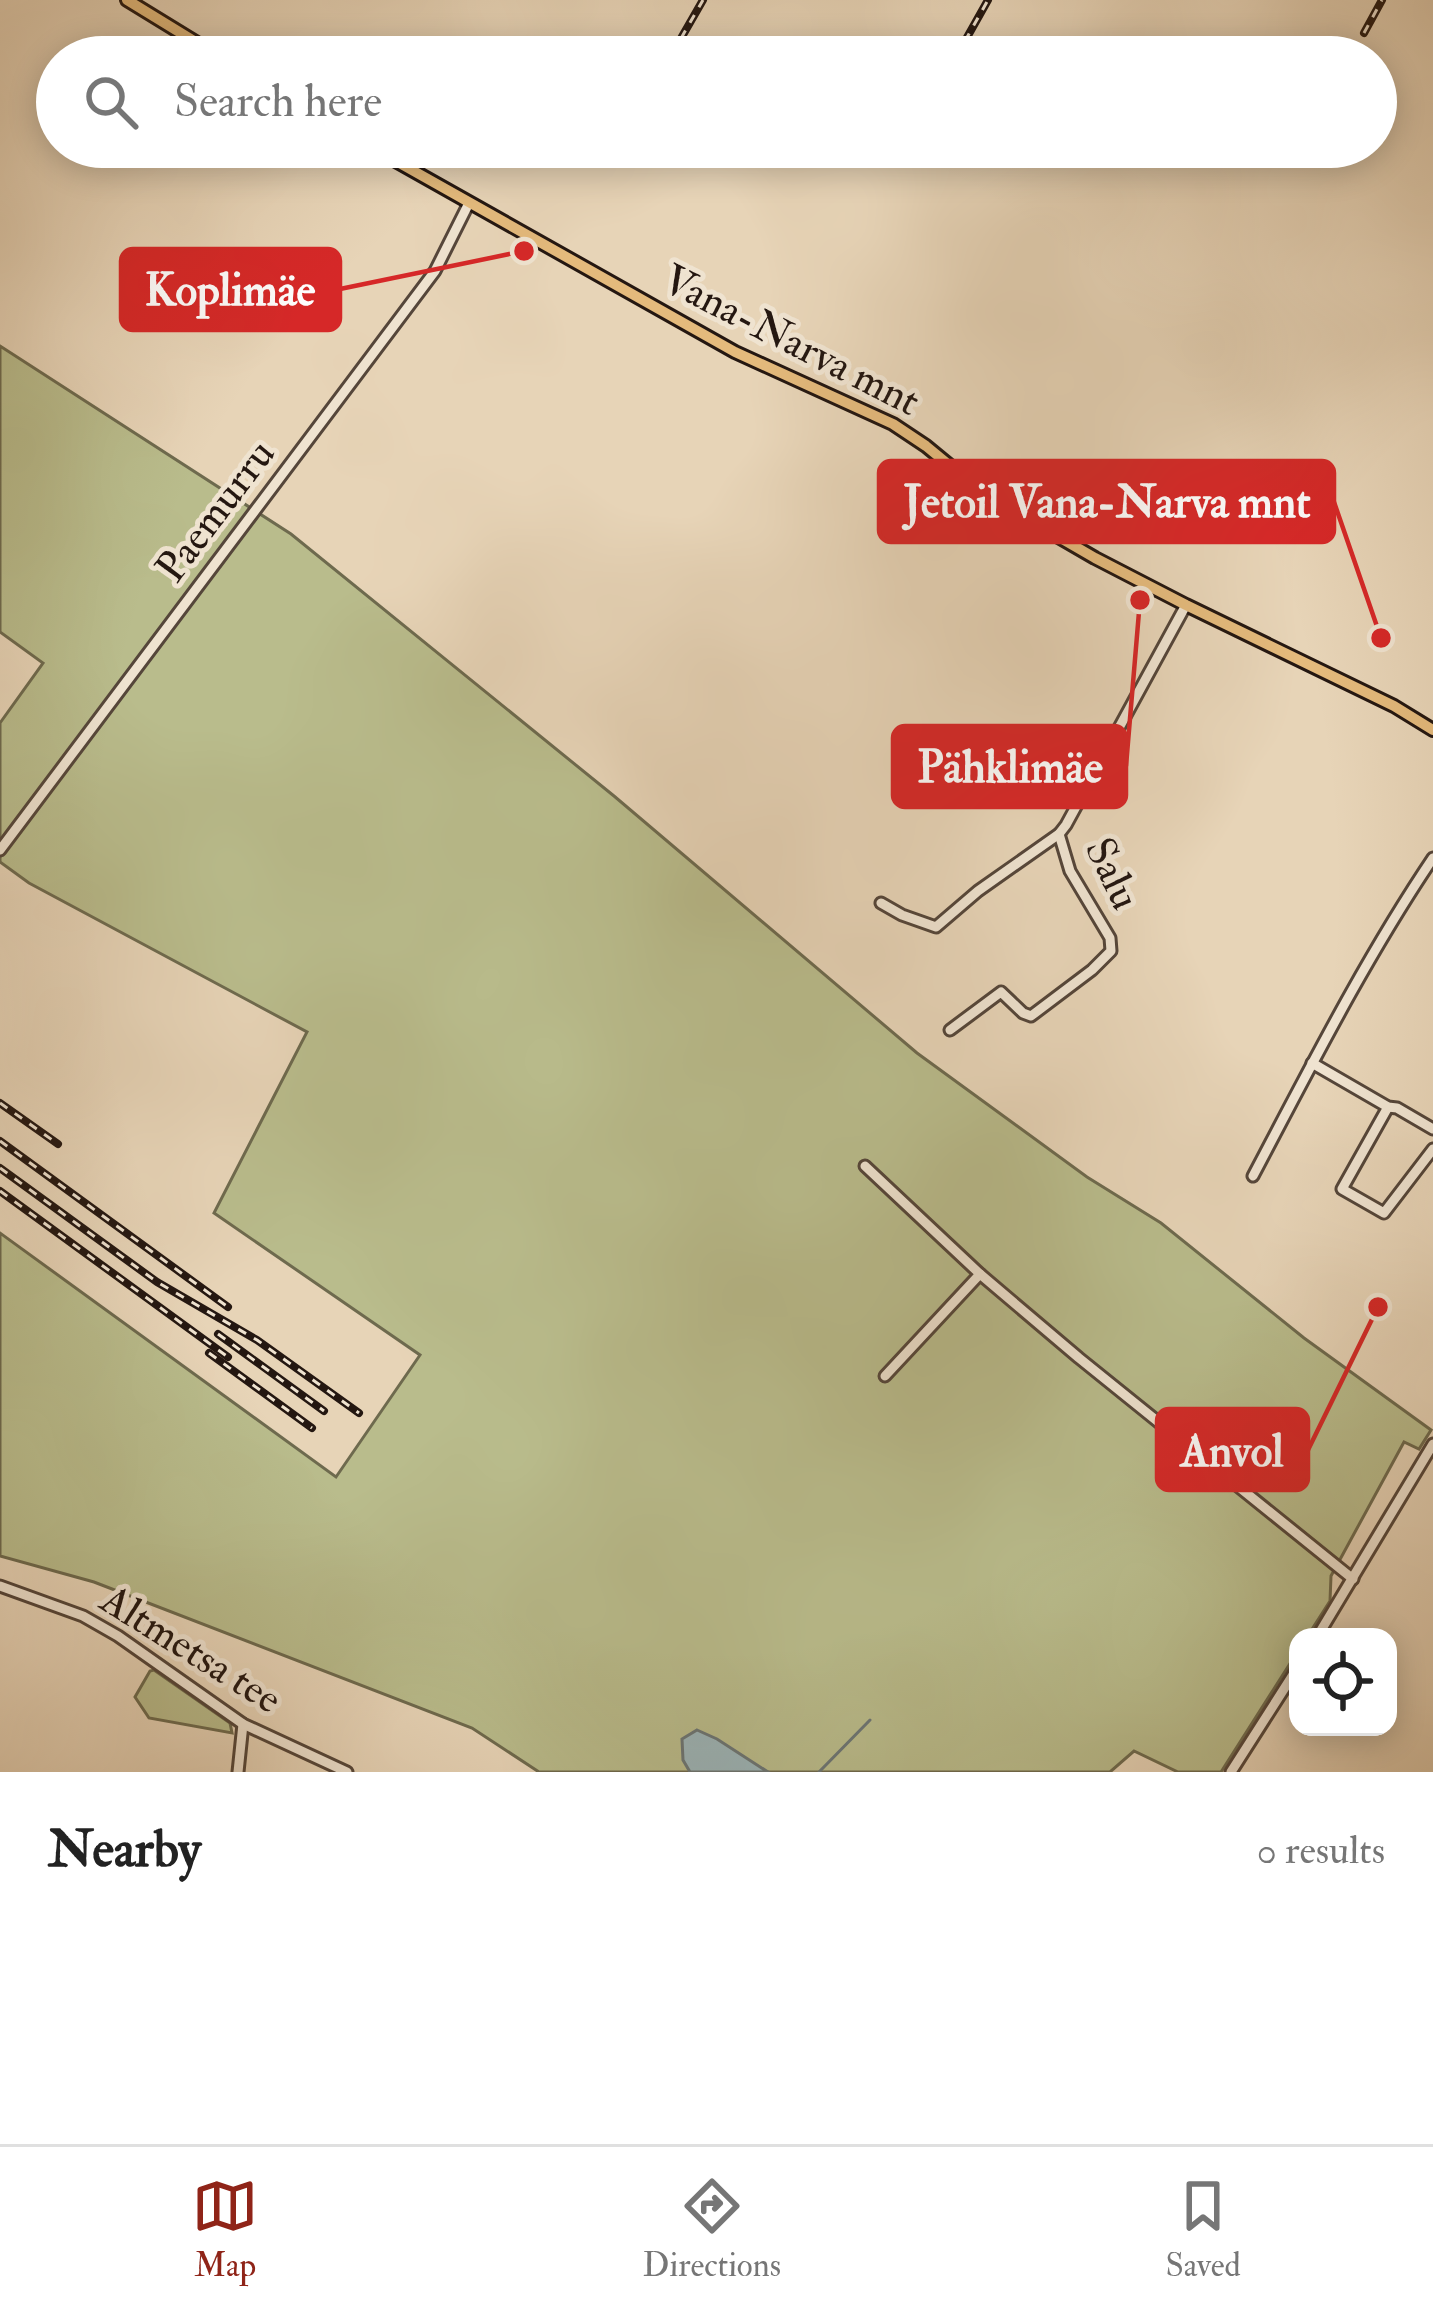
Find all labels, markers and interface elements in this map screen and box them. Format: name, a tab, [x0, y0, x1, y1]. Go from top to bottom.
search box	[36, 36, 1397, 168]
icon: search	[78, 69, 144, 135]
text: Search here	[174, 74, 382, 130]
callout: Koplimäe	[121, 249, 340, 330]
street label: Vana-Narva mnt	[654, 254, 928, 428]
text: Koplimäe	[145, 263, 315, 319]
street label: Paemurru	[145, 430, 286, 593]
callout: Jetoil Vana-Narva mnt	[879, 461, 1334, 542]
text: Jetoil Vana-Narva mnt	[902, 475, 1311, 531]
callout: Pähklimäe	[893, 726, 1126, 807]
text: Pähklimäe	[917, 740, 1103, 796]
street label: Salu	[1073, 830, 1152, 918]
callout: Anvol	[1157, 1409, 1308, 1490]
text: Anvol	[1178, 1424, 1284, 1480]
street label: Altmetsa tee	[90, 1573, 291, 1726]
map controls	[1289, 1628, 1397, 1736]
button: locate	[1289, 1628, 1397, 1736]
text: Nearby	[48, 1818, 201, 1882]
text: 0 results	[1257, 1826, 1385, 1875]
tab: Map	[192, 2173, 258, 2286]
tab: Directions	[643, 2173, 781, 2286]
tab: Saved	[1165, 2173, 1241, 2286]

